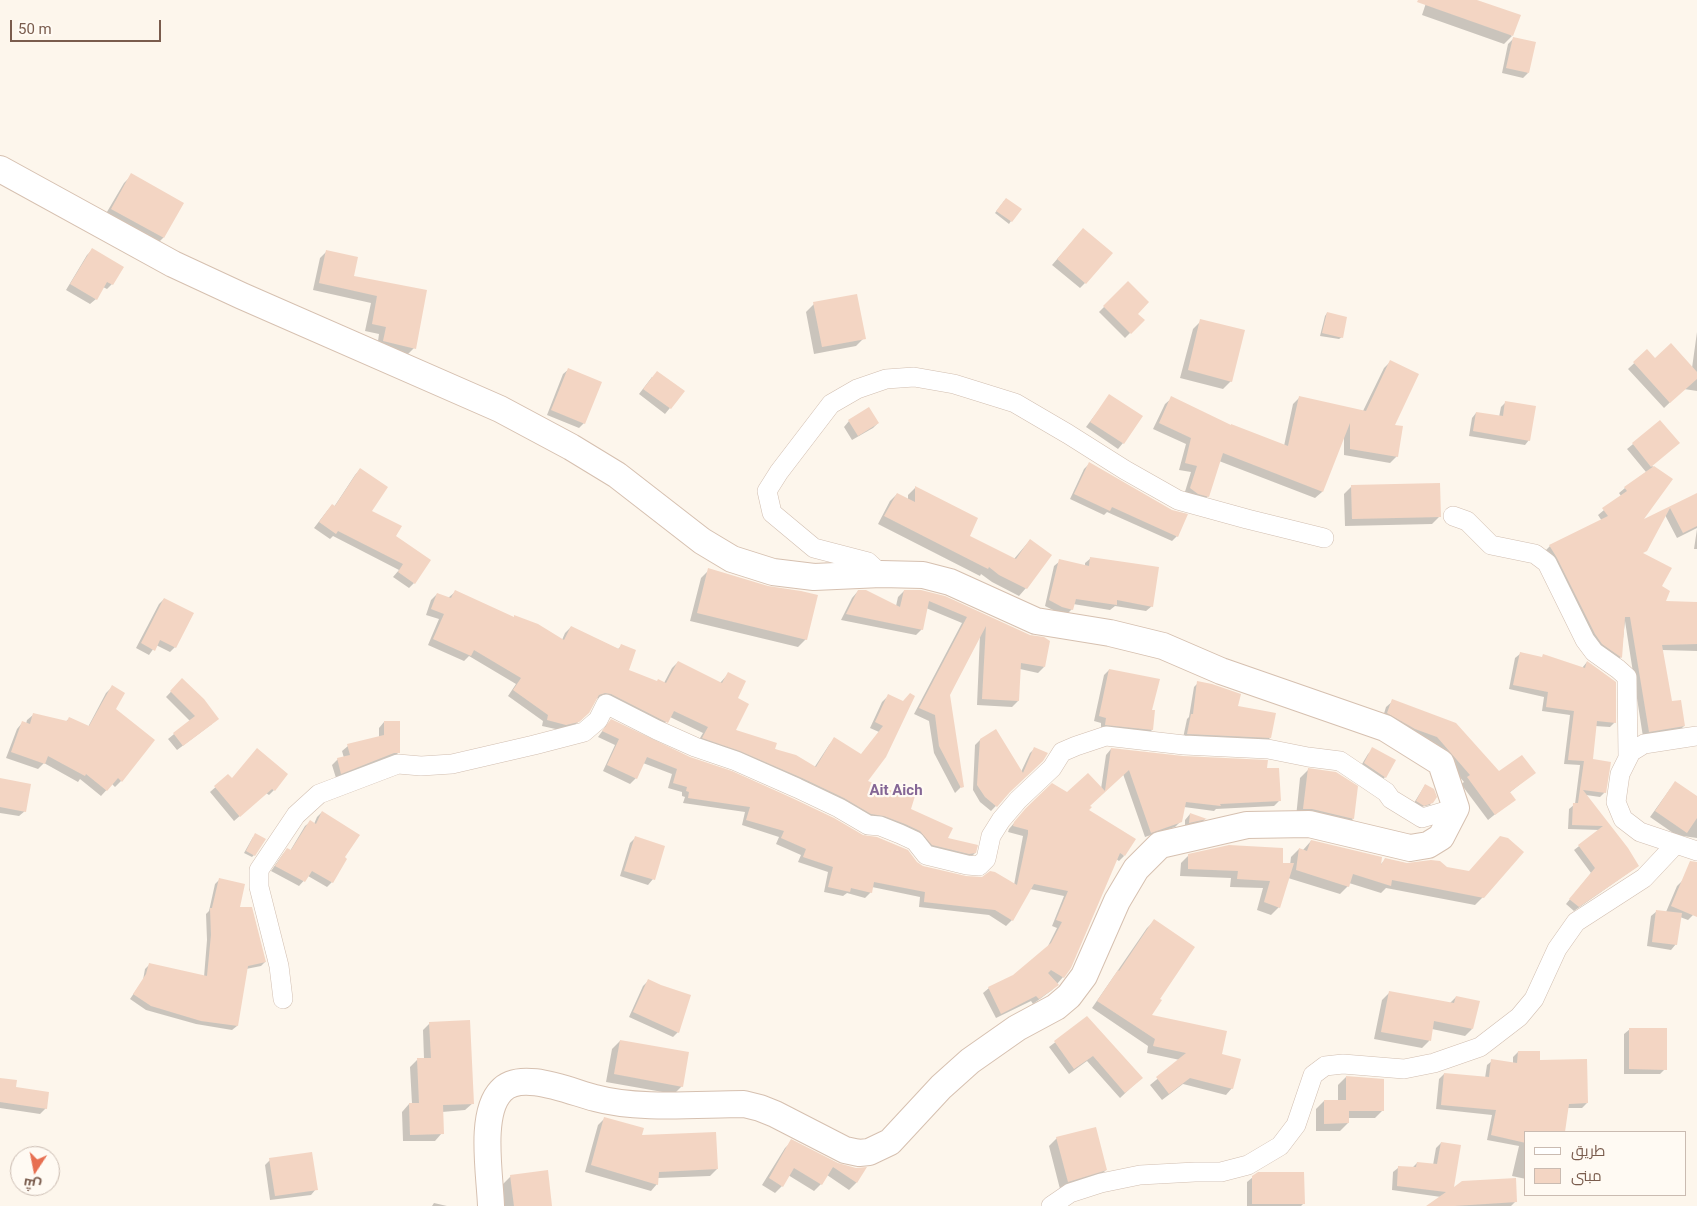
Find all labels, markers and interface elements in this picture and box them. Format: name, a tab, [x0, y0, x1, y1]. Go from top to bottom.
scale bar	[12, 10, 164, 42]
text: 50 m	[18, 20, 52, 38]
district label: Ait Aich	[869, 782, 923, 800]
legend	[1524, 1131, 1687, 1196]
text: طريق	[1571, 1142, 1605, 1160]
north arrow	[10, 1146, 60, 1196]
text: مبنى	[1571, 1167, 1602, 1185]
text: ش	[22, 1175, 43, 1194]

